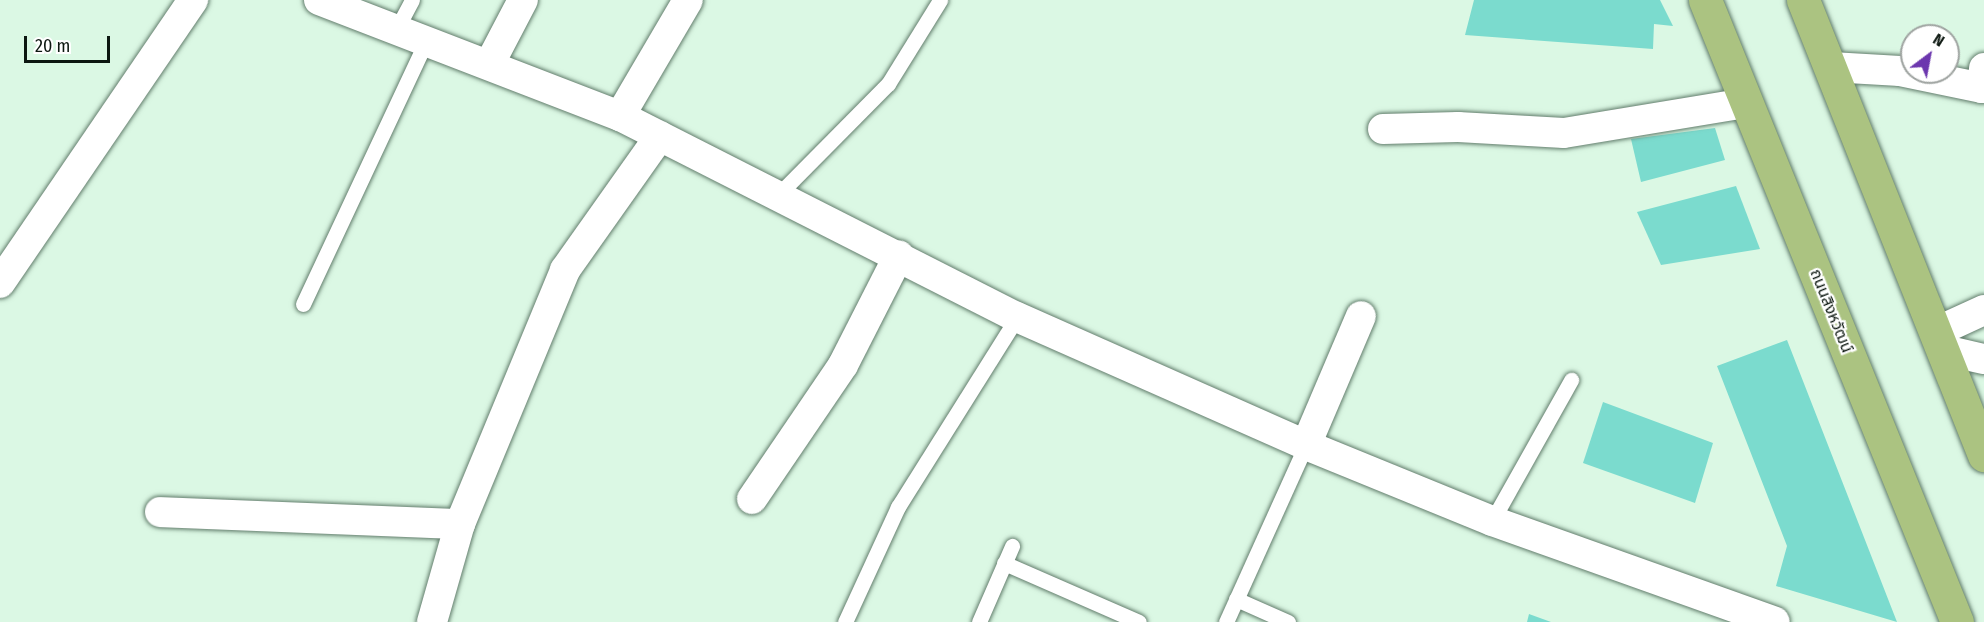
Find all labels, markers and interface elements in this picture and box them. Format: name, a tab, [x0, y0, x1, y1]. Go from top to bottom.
scale bar	[27, 24, 112, 62]
north arrow	[1900, 24, 1960, 84]
text: N	[1930, 29, 1948, 51]
text: 20 m	[35, 35, 70, 57]
street label: ถนนสิงหวัฒน์	[1806, 266, 1856, 356]

